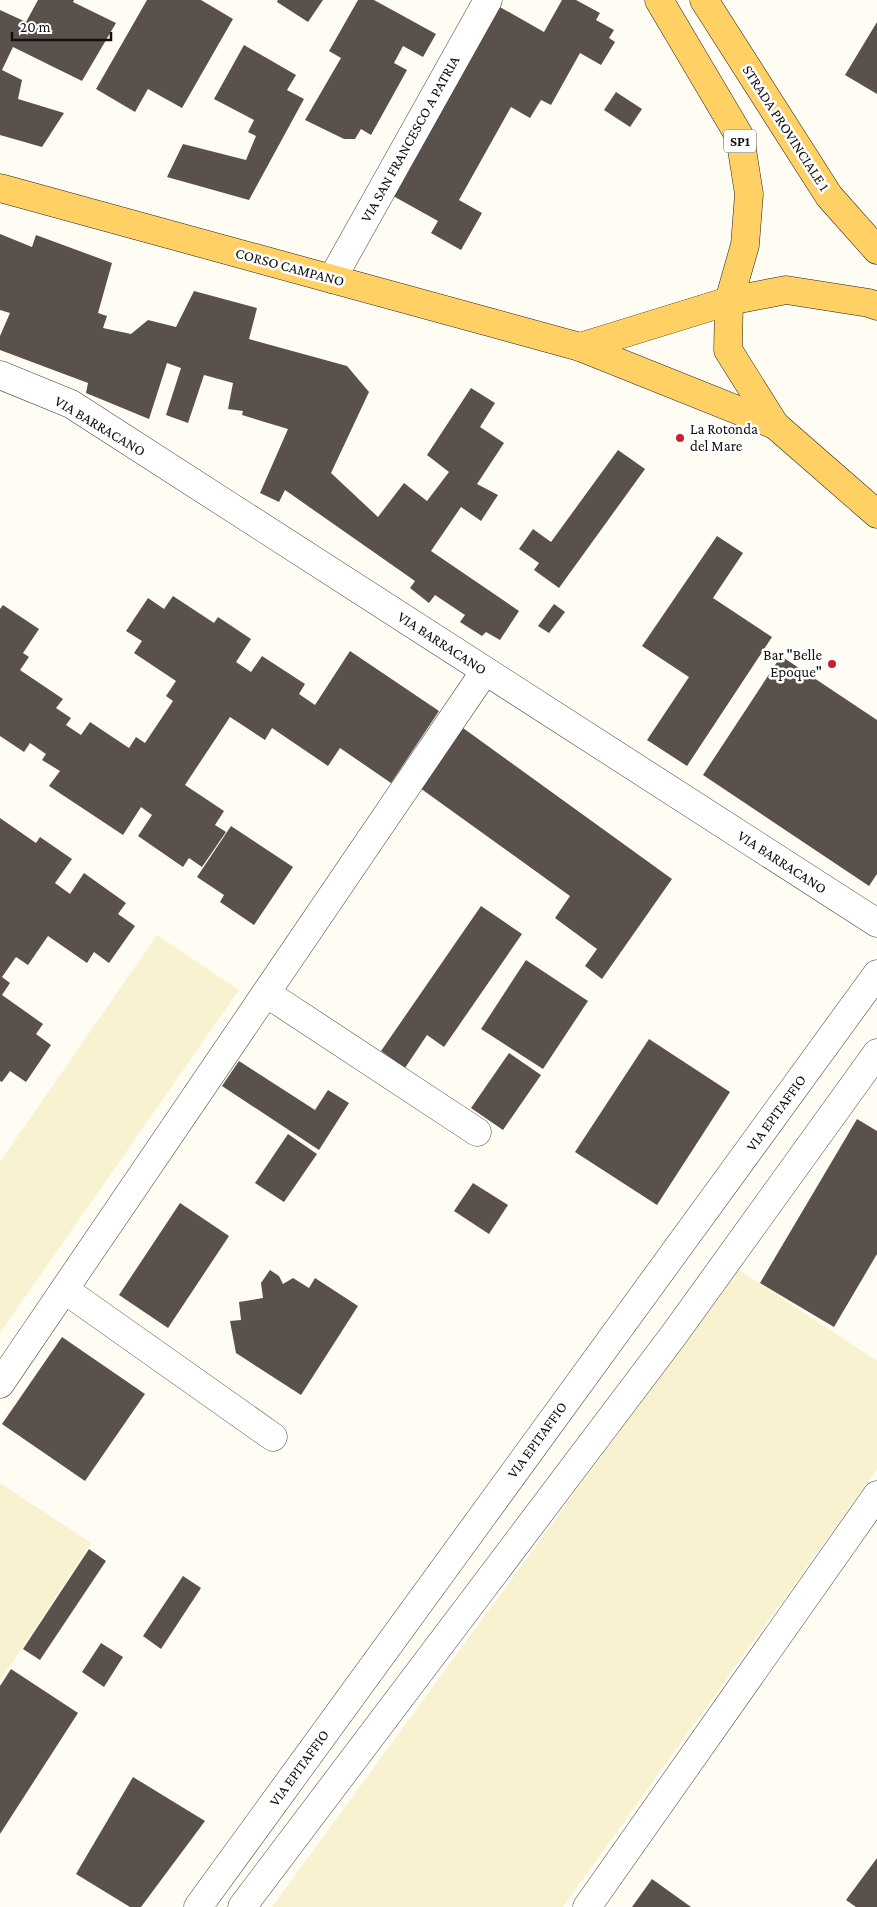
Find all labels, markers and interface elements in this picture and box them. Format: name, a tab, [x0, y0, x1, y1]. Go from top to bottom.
scale bar	[12, 10, 111, 42]
text: 20 m	[20, 19, 51, 35]
street label: VIA SAN FRANCESCO A PATRIA	[357, 53, 463, 225]
street label: STRADA PROVINCIALE 1	[739, 62, 833, 194]
road number: SP1	[724, 130, 756, 152]
street label: CORSO CAMPANO	[234, 245, 346, 289]
street label: VIA BARRACANO	[52, 393, 148, 459]
place label: La Rotonda del Mare	[690, 421, 758, 454]
marker: La Rotonda del Mare	[674, 432, 686, 444]
street label: VIA BARRACANO	[394, 608, 490, 678]
place label: Bar "Belle Epoque"	[763, 647, 822, 681]
marker: Bar "Belle Epoque"	[826, 658, 838, 670]
street label: VIA BARRACANO	[734, 827, 830, 897]
street label: VIA EPITAFFIO	[743, 1072, 809, 1154]
street label: VIA EPITAFFIO	[504, 1399, 570, 1481]
street label: VIA EPITAFFIO	[266, 1727, 332, 1809]

